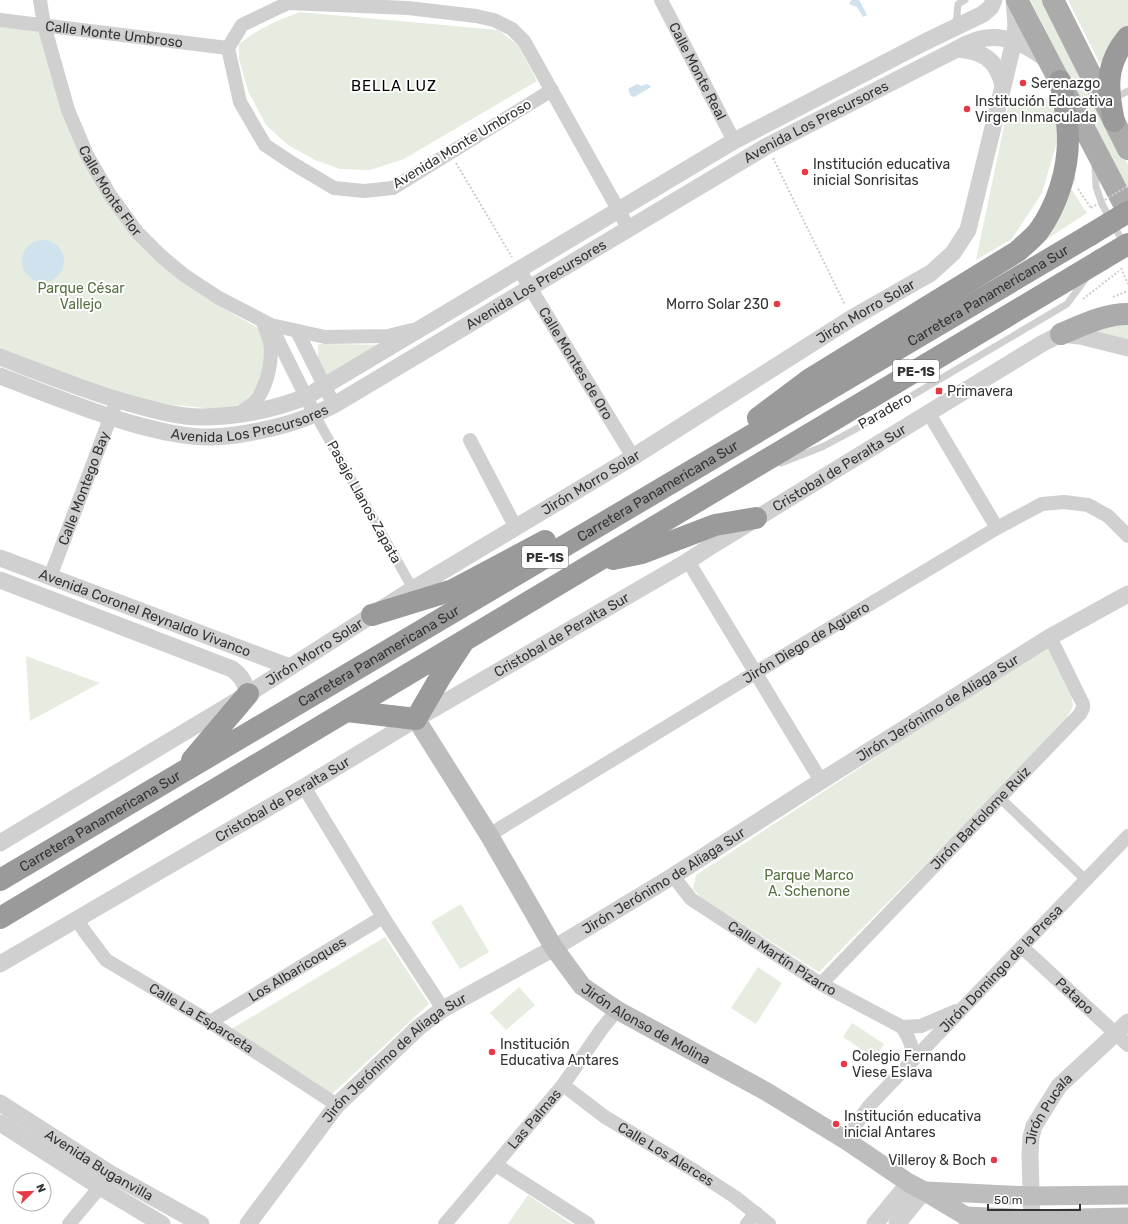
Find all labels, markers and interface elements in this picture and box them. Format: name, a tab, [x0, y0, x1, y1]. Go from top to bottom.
street label: Calle Monte Umbroso	[44, 17, 184, 51]
street label: Calle Monte Real	[666, 19, 730, 123]
place label: Serenazgo	[1031, 75, 1100, 92]
district label: BELLA LUZ	[351, 77, 437, 95]
street label: Avenida Los Precursores	[740, 77, 891, 167]
marker: Serenazgo	[1018, 78, 1028, 88]
place label: Institución Educativa Virgen Inmaculada	[975, 93, 1113, 126]
street label: Avenida Monte Umbroso	[390, 96, 534, 192]
marker: Institución Educativa Virgen Inmaculada	[962, 104, 972, 114]
street label: Calle Monte Flor	[75, 143, 145, 240]
place label: Institución educativa inicial Sonrisitas	[813, 156, 950, 189]
marker: Institución educativa inicial Sonrisitas	[800, 167, 810, 177]
street label: Avenida Los Precursores	[462, 236, 609, 333]
street label: Carretera Panamericana Sur	[904, 241, 1072, 350]
street label: Jirón Morro Solar	[813, 275, 919, 347]
park label: Parque César Vallejo	[37, 280, 125, 313]
place label: Morro Solar 230	[666, 296, 769, 313]
marker: Morro Solar 230	[772, 299, 782, 309]
street label: Calle Montes de Oro	[535, 304, 617, 423]
road number: PE-1S	[893, 360, 939, 382]
place label: Primavera	[947, 383, 1013, 400]
marker: Primavera	[934, 386, 944, 396]
street label: Paradero	[855, 389, 915, 433]
street label: Avenida Los Precursores	[170, 401, 331, 446]
street label: Cristobal de Peralta Sur	[769, 420, 910, 515]
street label: Calle Montego Bay	[54, 429, 113, 548]
street label: Carretera Panamericana Sur	[574, 436, 742, 545]
street label: Pasaje Llanos Zapata	[323, 438, 405, 566]
street label: Jirón Morro Solar	[538, 446, 644, 519]
road number: PE-1S	[522, 546, 568, 568]
street label: Avenida Coronel Reynaldo Vivanco	[37, 565, 253, 660]
street label: Cristobal de Peralta Sur	[491, 588, 633, 680]
street label: Jirón Diego de Agüero	[740, 598, 872, 687]
street label: Carretera Panamericana Sur	[295, 601, 463, 710]
street label: Jirón Morro Solar	[263, 614, 367, 689]
street label: Jirón Jerónimo de Aliaga Sur	[853, 650, 1022, 765]
street label: Cristobal de Peralta Sur	[212, 752, 353, 845]
street label: Jirón Bartolome Ruiz	[927, 763, 1034, 873]
street label: Carretera Panamericana Sur	[16, 766, 184, 875]
street label: Jirón Jerónimo de Aliaga Sur	[579, 823, 749, 937]
park label: Parque Marco A. Schenone	[764, 867, 854, 900]
street label: Jirón Domingo de la Presa	[936, 901, 1066, 1036]
street label: Calle Martín Pizarro	[725, 917, 840, 999]
street label: Los Albaricoques	[245, 933, 349, 1005]
street label: Patapo	[1052, 974, 1098, 1018]
street label: Calle La Esparceta	[146, 979, 257, 1057]
street label: Jirón Alonso de Molina	[578, 980, 714, 1068]
street label: Jirón Jerónimo de Aliaga Sur	[318, 989, 470, 1126]
place label: Institución Educativa Antares	[500, 1036, 619, 1069]
marker: Institución Educativa Antares	[487, 1047, 497, 1057]
place label: Colegio Fernando Viese Eslava	[852, 1048, 966, 1081]
marker: Colegio Fernando Viese Eslava	[839, 1059, 849, 1069]
street label: Jirón Pucala	[1022, 1069, 1076, 1145]
street label: Las Palmas	[504, 1085, 565, 1152]
place label: Institución educativa inicial Antares	[844, 1108, 981, 1141]
street label: Calle Los Alerces	[615, 1118, 717, 1190]
marker: Institución educativa inicial Antares	[831, 1119, 841, 1129]
street label: Avenida Buganvilla	[42, 1126, 156, 1204]
place label: Villeroy & Boch	[888, 1152, 986, 1169]
marker: Villeroy & Boch	[989, 1155, 999, 1165]
north arrow	[12, 1172, 52, 1212]
text: N	[33, 1182, 48, 1195]
scale bar	[988, 1186, 1080, 1212]
text: 50 m	[994, 1193, 1022, 1207]

